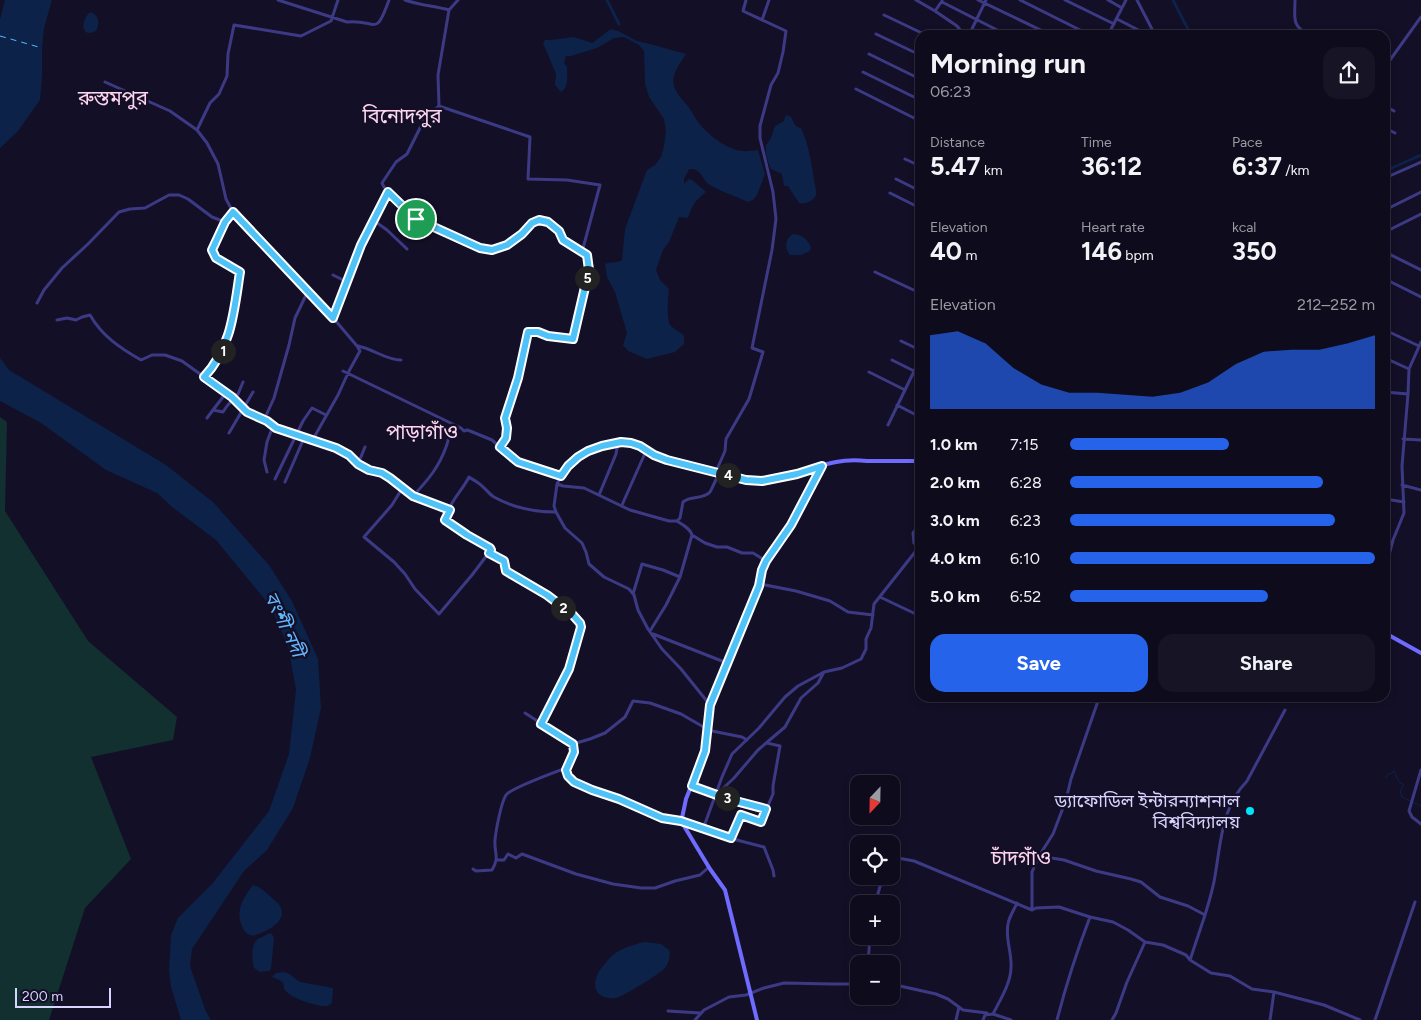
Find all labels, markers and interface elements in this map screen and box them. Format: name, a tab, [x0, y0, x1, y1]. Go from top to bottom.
text: Morning run	[930, 46, 1086, 80]
button: share	[1323, 47, 1375, 99]
text: 06:23	[930, 82, 971, 101]
district label: রুস্তমপুর	[77, 86, 149, 110]
district label: বিনোদপুর	[361, 104, 443, 128]
text: Distance	[930, 134, 985, 151]
text: Time	[1081, 134, 1112, 151]
text: Pace	[1232, 134, 1262, 151]
text: 5.47	[930, 151, 980, 181]
text: 36:12	[1081, 151, 1142, 181]
text: 6:37	[1232, 151, 1282, 181]
text: km	[980, 162, 1003, 179]
text: /km	[1282, 162, 1309, 179]
pin	[395, 198, 437, 240]
icon: arrive	[402, 205, 430, 233]
text: Elevation	[930, 219, 988, 236]
text: Heart rate	[1081, 219, 1145, 236]
text: kcal	[1232, 219, 1256, 236]
text: 40	[930, 236, 962, 266]
text: 146	[1081, 236, 1122, 266]
text: 350	[1232, 236, 1277, 266]
text: m	[962, 247, 977, 264]
text: bpm	[1122, 247, 1154, 264]
pin: 5	[574, 266, 600, 290]
text: 5	[583, 270, 592, 287]
text: Elevation	[930, 295, 996, 314]
text: 212–252 m	[1297, 295, 1375, 314]
pin: 1	[210, 338, 236, 364]
text: 1	[221, 343, 226, 360]
district label: পাড়াগাঁও	[386, 420, 458, 444]
text: 1.0 km	[930, 435, 977, 454]
text: 7:15	[1010, 435, 1038, 454]
pin: 4	[716, 462, 740, 488]
text: 4	[724, 467, 733, 484]
text: 2.0 km	[930, 473, 980, 492]
text: 6:28	[1010, 473, 1042, 492]
text: 3.0 km	[930, 511, 980, 530]
text: 6:23	[1010, 511, 1041, 530]
text: 4.0 km	[930, 549, 981, 568]
text: 6:10	[1010, 549, 1040, 568]
text: 5.0 km	[930, 587, 980, 606]
text: 6:52	[1010, 587, 1041, 606]
water label: বংশী নদী	[259, 588, 311, 664]
pin: 2	[550, 596, 576, 620]
text: 2	[559, 600, 568, 617]
button: Save	[930, 634, 1148, 692]
button: Share	[1158, 634, 1375, 692]
north arrow	[850, 775, 900, 825]
map controls	[850, 775, 900, 1005]
pin: 3	[714, 786, 740, 810]
text: 3	[724, 790, 731, 807]
place label: ড্যাফোডিল ইন্টারন্যাশনাল বিশ্ববিদ্যালয়	[1053, 790, 1241, 833]
marker: ড্যাফোডিল ইন্টারন্যাশনাল বিশ্ববিদ্যালয়	[1244, 805, 1256, 817]
button: locate	[850, 835, 900, 885]
district label: চাঁদগাঁও	[990, 846, 1051, 870]
button: +	[850, 895, 900, 945]
button: −	[850, 955, 900, 1005]
scale bar	[15, 985, 111, 1008]
text: 200 m	[22, 988, 63, 1005]

